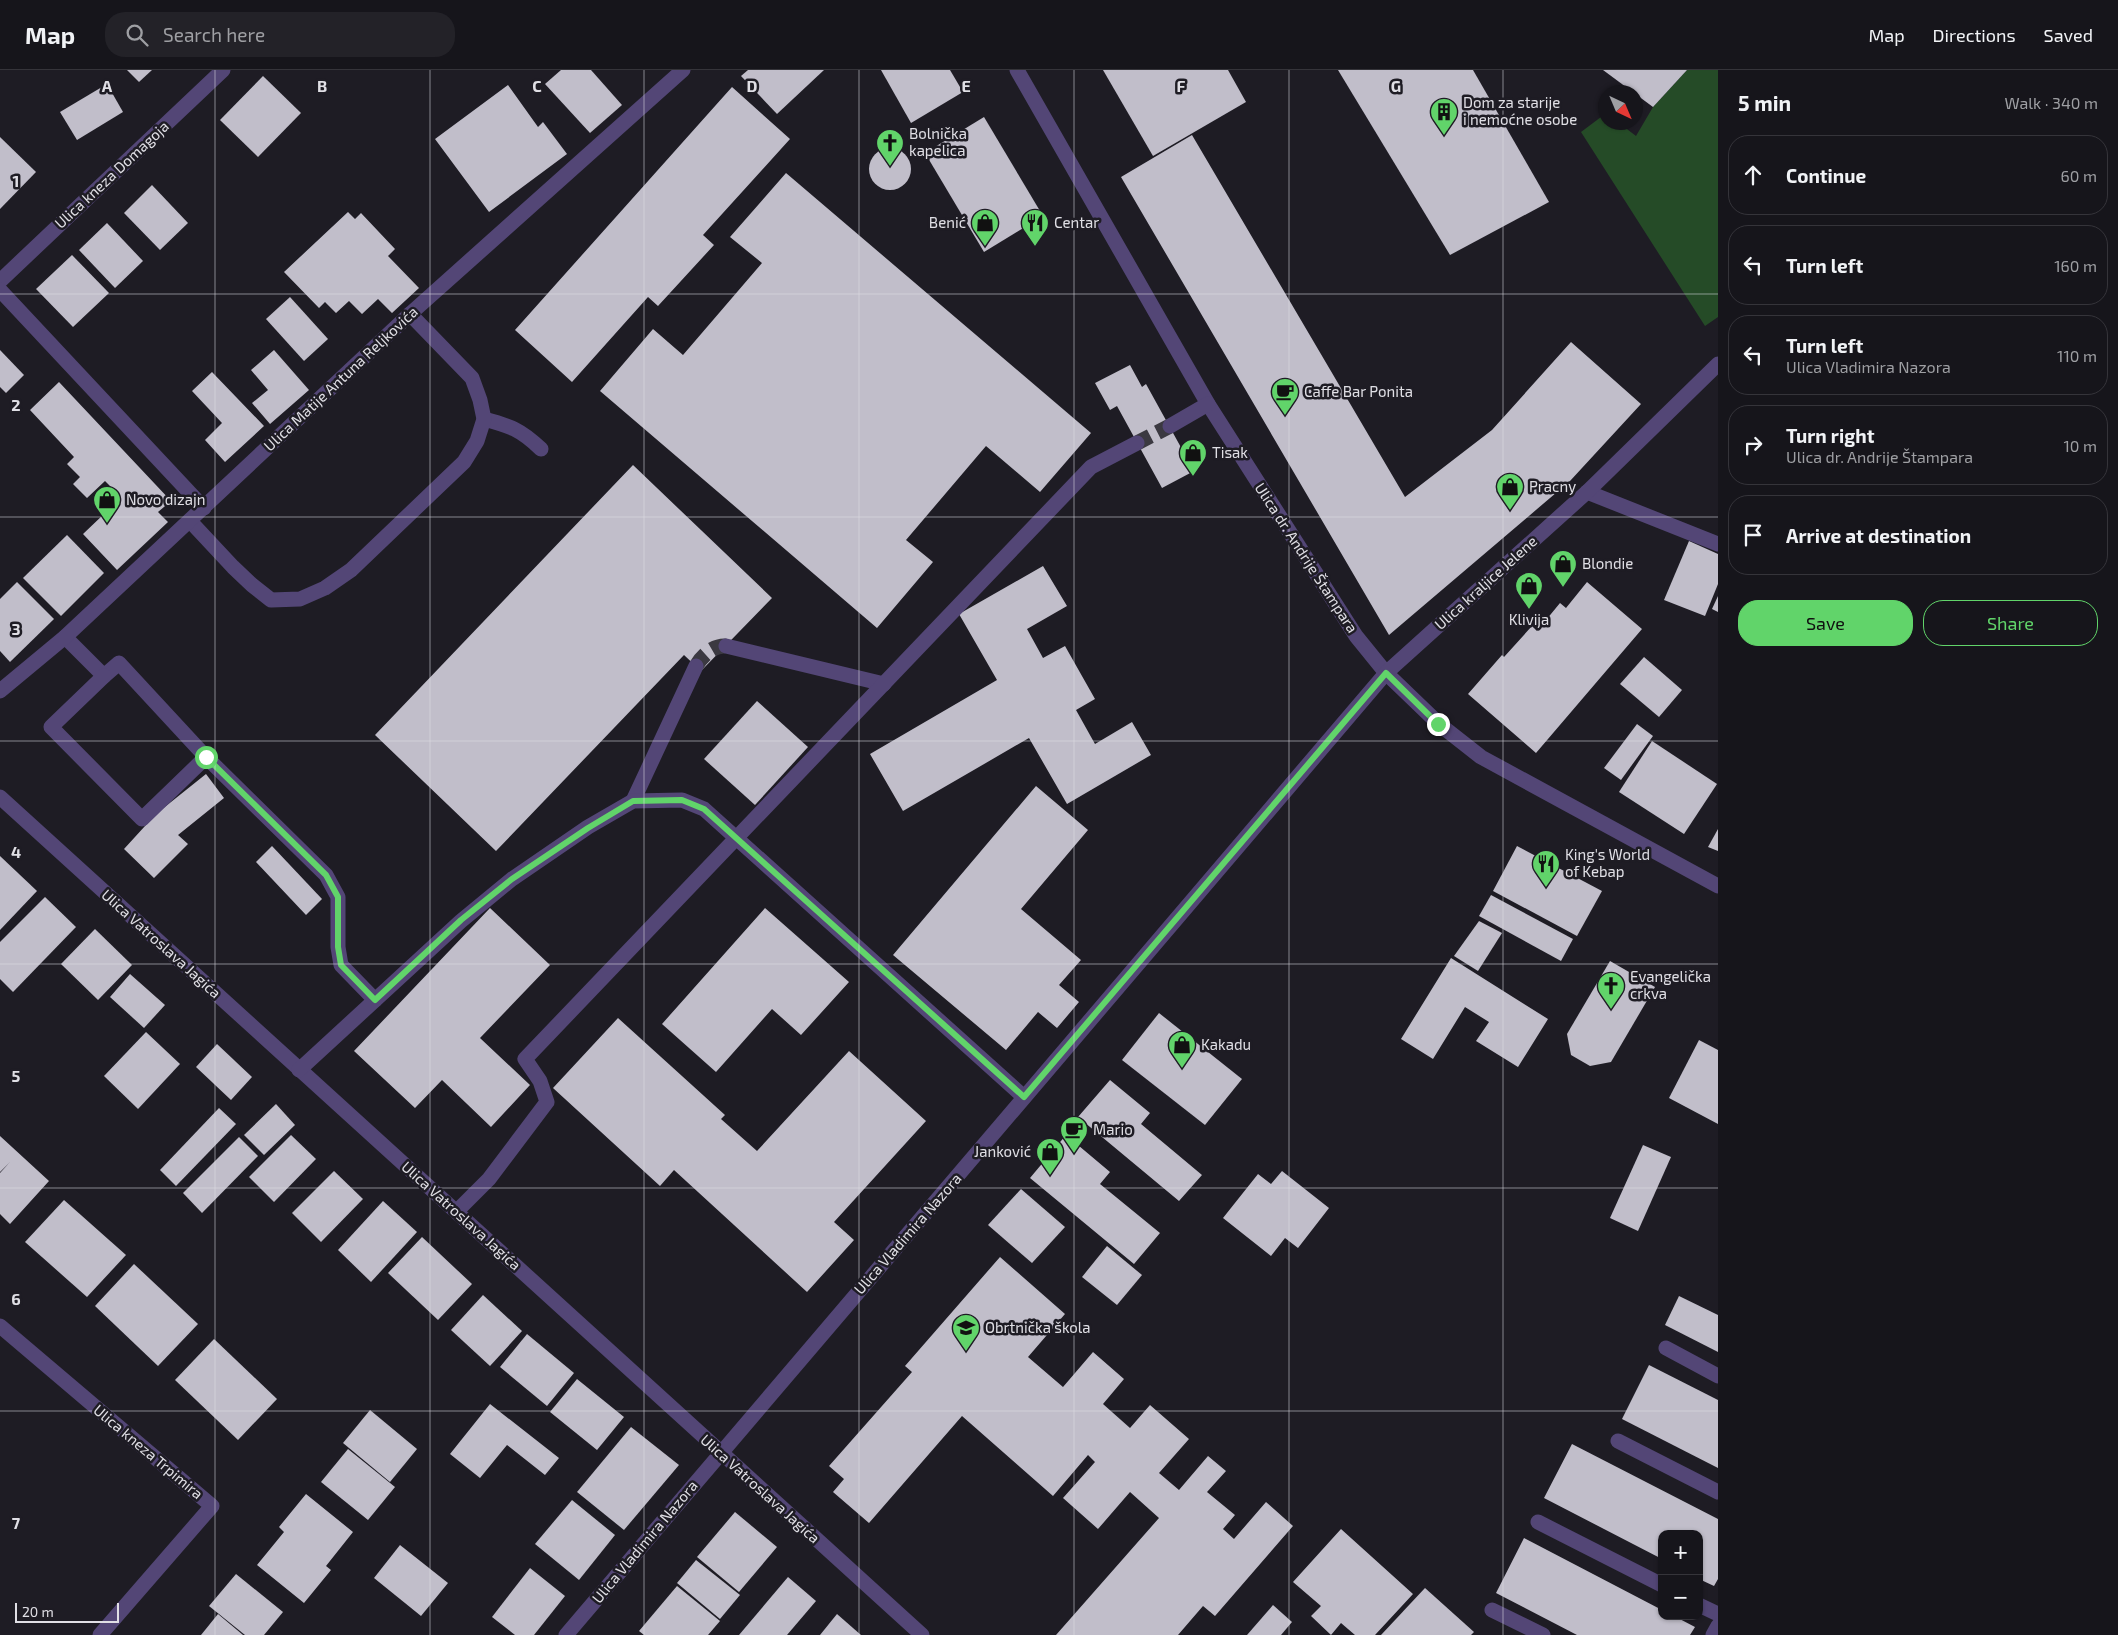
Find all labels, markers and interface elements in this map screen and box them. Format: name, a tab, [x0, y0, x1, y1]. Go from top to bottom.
search box	[105, 12, 455, 57]
text: Map	[25, 20, 75, 49]
icon: search	[123, 21, 151, 49]
text: Search here	[163, 23, 265, 46]
text: Map	[1868, 24, 1905, 46]
text: Directions	[1933, 24, 2016, 46]
text: Saved	[2044, 24, 2093, 46]
text: A	[102, 76, 113, 95]
text: B	[317, 76, 327, 95]
text: C	[532, 76, 542, 95]
text: D	[747, 76, 758, 95]
text: E	[961, 76, 971, 95]
text: F	[1177, 76, 1186, 95]
text: G	[1391, 76, 1401, 95]
north arrow	[1598, 85, 1643, 130]
text: 5 min	[1738, 90, 1791, 115]
place label: Dom za starije i nemoćne osobe	[1463, 93, 1577, 128]
text: Walk · 340 m	[2005, 93, 2098, 112]
building icon: Dom za starije i nemoćne osobe	[1429, 97, 1459, 136]
street label: Ulica kneza Domagoja	[51, 117, 173, 233]
place label: Bolnička kapelica	[909, 124, 967, 159]
church icon: Bolnička kapelica	[875, 128, 905, 167]
icon: ahead	[1739, 161, 1767, 189]
text: Continue	[1786, 164, 1866, 187]
text: 60 m	[2061, 166, 2097, 185]
text: 1	[13, 171, 19, 190]
shop icon: Benić	[970, 208, 1000, 247]
restaurant icon: Centar	[1020, 208, 1050, 247]
place label: Benić	[929, 213, 966, 231]
place label: Centar	[1054, 213, 1099, 231]
icon: left	[1739, 251, 1767, 279]
text: Turn left	[1786, 254, 1863, 277]
text: 160 m	[2054, 256, 2097, 275]
street label: Ulica Matije Antuna Reljkovića	[260, 302, 422, 455]
text: Turn left	[1786, 334, 1863, 357]
icon: left	[1739, 341, 1767, 369]
text: 110 m	[2057, 346, 2097, 365]
text: Ulica Vladimira Nazora	[1786, 357, 1951, 376]
cafe icon: Caffe Bar Ponita	[1270, 377, 1300, 416]
place label: Caffe Bar Ponita	[1304, 382, 1413, 400]
text: 2	[11, 395, 21, 414]
text: Turn right	[1786, 424, 1874, 447]
icon: right	[1739, 431, 1767, 459]
text: 10 m	[2063, 436, 2097, 455]
shop icon: Tisak	[1178, 438, 1208, 477]
place label: Tisak	[1212, 443, 1248, 461]
text: Ulica dr. Andrije Štampara	[1786, 447, 1973, 466]
shop icon: Pracny	[1495, 472, 1525, 511]
place label: Pracny	[1529, 477, 1576, 495]
street label: Ulica dr. Andrije Štampara	[1251, 479, 1362, 636]
shop icon: Novo dizajn	[92, 485, 122, 524]
place label: Novo dizajn	[126, 490, 205, 509]
icon: arrive	[1739, 521, 1767, 549]
text: Arrive at destination	[1786, 524, 1971, 547]
street label: Ulica kraljice Jelene	[1430, 532, 1541, 634]
shop icon: Blondie	[1548, 549, 1578, 588]
place label: Blondie	[1582, 554, 1633, 572]
shop icon: Klivija	[1514, 571, 1544, 610]
button: Save	[1738, 600, 1913, 646]
button: Share	[1923, 600, 2098, 646]
place label: Klivija	[1509, 610, 1549, 629]
text: 3	[11, 619, 21, 638]
route end	[1427, 713, 1450, 736]
route start	[195, 746, 218, 769]
text: 4	[11, 842, 21, 861]
place label: King's World of Kebap	[1565, 845, 1650, 880]
restaurant icon: King's World of Kebap	[1531, 849, 1561, 888]
street label: Ulica Vatroslava Jagića	[98, 885, 225, 1002]
place label: Evangelička crkva	[1630, 967, 1711, 1002]
church icon: Evangelička crkva	[1596, 971, 1626, 1010]
shop icon: Kakadu	[1167, 1030, 1197, 1069]
place label: Kakadu	[1201, 1035, 1251, 1053]
text: 5	[12, 1066, 21, 1085]
cafe icon: Mario	[1059, 1115, 1089, 1154]
place label: Mario	[1093, 1120, 1133, 1138]
shop icon: Janković	[1035, 1137, 1065, 1176]
place label: Janković	[974, 1142, 1031, 1160]
street label: Ulica Vatroslava Jagića	[398, 1157, 525, 1274]
street label: Ulica Vladimira Nazora	[850, 1169, 965, 1298]
text: 6	[11, 1289, 21, 1308]
school or university icon: Obrtnička škola	[951, 1313, 981, 1352]
place label: Obrtnička škola	[985, 1318, 1091, 1336]
street label: Ulica kneza Trpimira	[90, 1400, 207, 1502]
street label: Ulica Vatroslava Jagića	[697, 1430, 824, 1547]
street label: Ulica Vladimira Nazora	[588, 1476, 701, 1606]
text: 7	[12, 1513, 21, 1532]
map controls	[1658, 1530, 1703, 1620]
button: +	[1658, 1530, 1703, 1575]
button: −	[1658, 1575, 1703, 1620]
scale bar	[15, 1600, 119, 1623]
text: 20 m	[22, 1603, 54, 1620]

